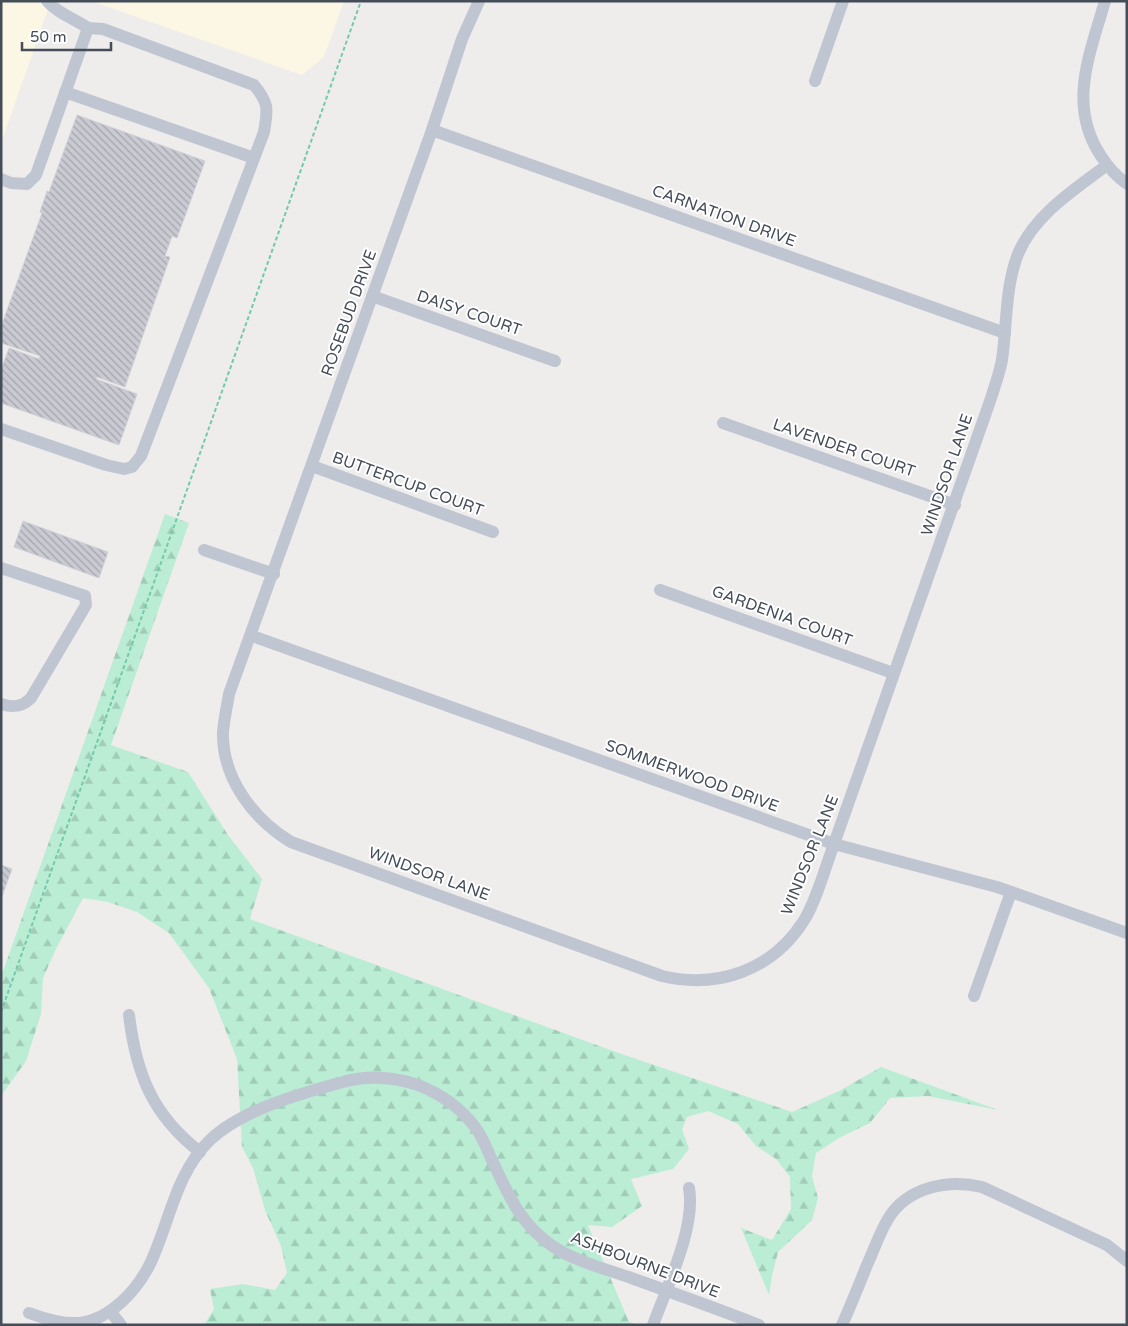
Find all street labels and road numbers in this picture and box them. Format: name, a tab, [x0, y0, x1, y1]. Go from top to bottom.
street label: CARNATION DRIVE	[649, 181, 799, 251]
street label: ROSEBUD DRIVE	[317, 247, 381, 379]
street label: DAISY COURT	[414, 286, 524, 340]
street label: WINDSOR LANE	[917, 411, 977, 539]
street label: LAVENDER COURT	[770, 414, 918, 482]
street label: BUTTERCUP COURT	[330, 447, 487, 521]
street label: GARDENIA COURT	[709, 581, 855, 651]
street label: SOMMERWOOD DRIVE	[603, 735, 781, 817]
street label: WINDSOR LANE	[777, 792, 843, 918]
street label: WINDSOR LANE	[365, 843, 493, 905]
street label: ASHBOURNE DRIVE	[568, 1227, 722, 1303]

